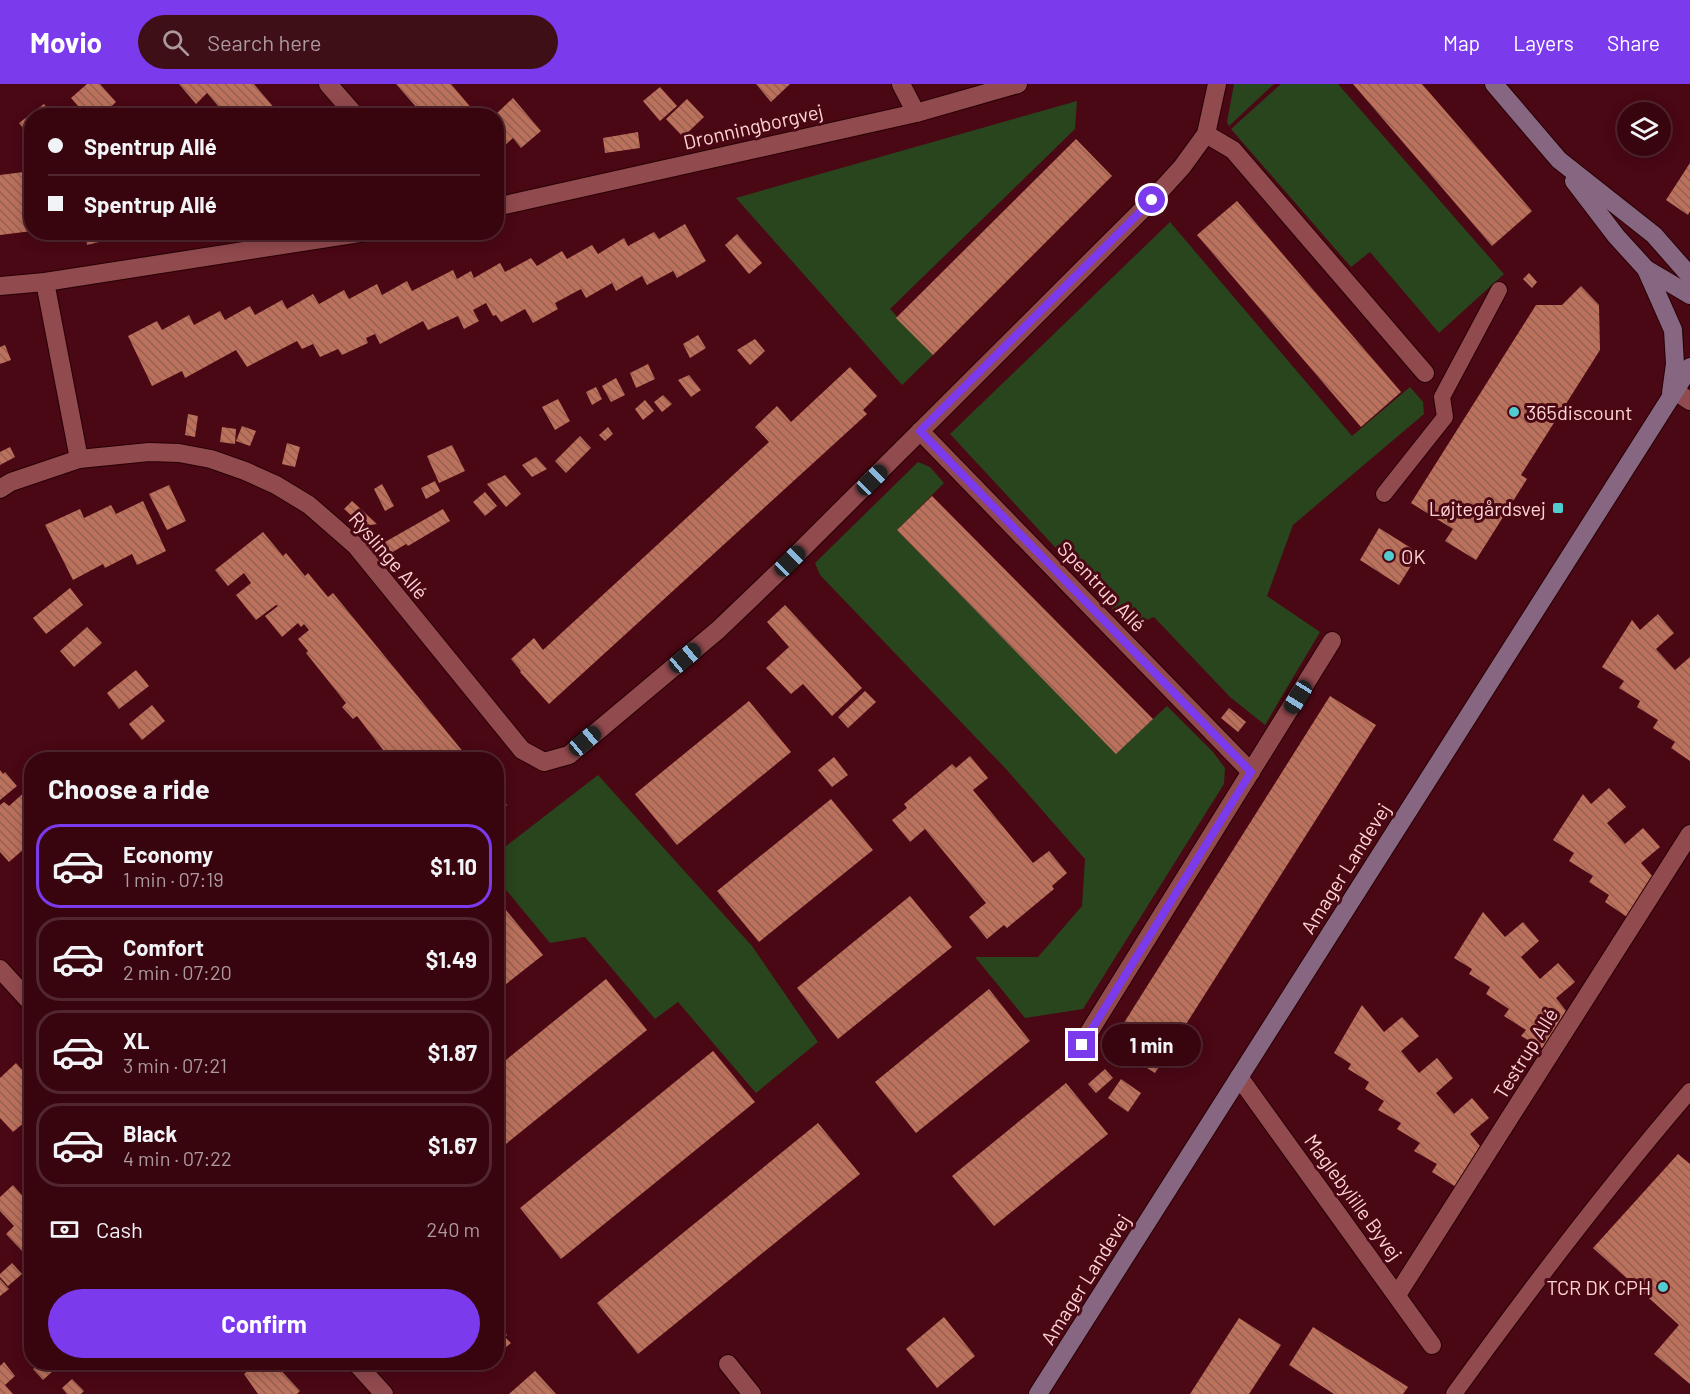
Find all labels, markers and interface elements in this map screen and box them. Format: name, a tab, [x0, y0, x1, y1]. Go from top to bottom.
search box	[138, 15, 558, 69]
text: Movio	[30, 25, 102, 59]
icon: search	[159, 26, 192, 59]
text: Search here	[207, 29, 322, 55]
text: Map	[1443, 30, 1480, 55]
text: Layers	[1513, 30, 1574, 55]
text: Share	[1607, 30, 1660, 55]
street label: Dronningborgvej	[681, 98, 825, 154]
map controls	[1617, 102, 1671, 156]
button: layers	[1617, 102, 1671, 156]
text: Spentrup Allé	[84, 133, 217, 159]
route start	[1138, 186, 1165, 213]
text: Spentrup Allé	[84, 191, 217, 217]
place label: 365discount	[1526, 400, 1633, 424]
marker: 365discount	[1507, 405, 1521, 419]
car	[853, 461, 891, 499]
place label: Løjtegårdsvej	[1429, 496, 1546, 520]
marker: Løjtegårdsvej	[1551, 501, 1565, 515]
street label: Ryslinge Allé	[344, 506, 434, 604]
street label: Spentrup Allé	[1053, 536, 1151, 636]
car	[771, 542, 809, 580]
place label: OK	[1401, 544, 1426, 568]
marker: OK	[1382, 549, 1396, 563]
car	[665, 640, 705, 676]
car	[1281, 677, 1315, 717]
car	[565, 723, 605, 759]
text: Choose a ride	[48, 772, 210, 804]
street label: Amager Landevej	[1295, 798, 1395, 938]
icon: car	[51, 839, 105, 893]
text: Economy	[123, 841, 213, 867]
text: $1.10	[430, 853, 477, 879]
text: 1 min · 07:19	[123, 867, 224, 891]
icon: car	[51, 932, 105, 986]
text: Comfort	[123, 934, 204, 960]
text: $1.49	[426, 946, 477, 972]
text: 2 min · 07:20	[123, 960, 232, 984]
street label: Testrup Allé	[1488, 1003, 1562, 1103]
callout: 1 min	[1103, 1024, 1202, 1066]
icon: car	[51, 1025, 105, 1079]
text: XL	[123, 1027, 149, 1053]
route end	[1068, 1031, 1095, 1058]
text: 1 min	[1130, 1033, 1173, 1057]
text: $1.87	[428, 1039, 477, 1065]
text: 3 min · 07:21	[123, 1053, 227, 1077]
icon: car	[51, 1118, 105, 1172]
text: Black	[123, 1120, 177, 1146]
street label: Maglebylille Byvej	[1300, 1129, 1408, 1265]
text: $1.67	[428, 1132, 477, 1158]
text: 4 min · 07:22	[123, 1146, 232, 1170]
street label: Amager Landevej	[1035, 1209, 1135, 1349]
icon: cash	[48, 1213, 81, 1246]
text: Cash	[96, 1216, 143, 1242]
text: 240 m	[426, 1217, 480, 1241]
place label: TCR DK CPH	[1547, 1275, 1651, 1299]
marker: TCR DK CPH	[1656, 1280, 1670, 1294]
button: Confirm	[48, 1289, 480, 1358]

